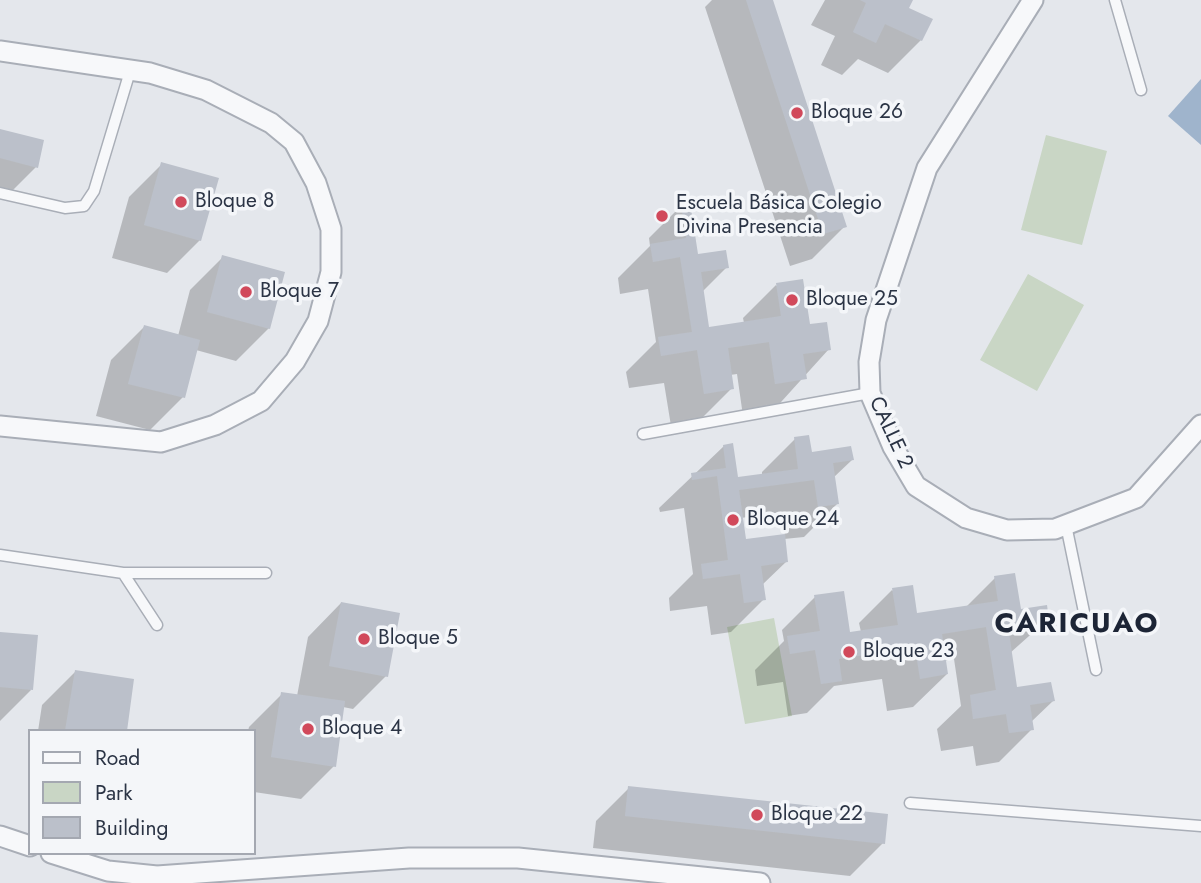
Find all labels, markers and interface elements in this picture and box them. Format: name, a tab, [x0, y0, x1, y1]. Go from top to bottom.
place label: Bloque 26	[811, 100, 903, 126]
marker: Bloque 26	[789, 105, 805, 121]
place label: Bloque 8	[195, 189, 275, 215]
place label: Escuela Básica Colegio Divina Presencia	[676, 191, 882, 241]
marker: Bloque 8	[173, 194, 189, 210]
marker: Escuela Básica Colegio Divina Presencia	[654, 208, 670, 224]
place label: Bloque 7	[260, 279, 339, 305]
marker: Bloque 7	[238, 284, 254, 300]
place label: Bloque 25	[806, 287, 898, 313]
marker: Bloque 25	[784, 292, 800, 308]
street label: CALLE 2	[862, 393, 918, 473]
place label: Bloque 24	[747, 507, 839, 533]
marker: Bloque 24	[725, 512, 741, 528]
district label: CARICUAO	[996, 608, 1158, 642]
place label: Bloque 5	[378, 626, 458, 652]
marker: Bloque 5	[356, 631, 372, 647]
place label: Bloque 23	[863, 639, 955, 665]
marker: Bloque 23	[841, 644, 857, 660]
place label: Bloque 4	[322, 716, 402, 742]
marker: Bloque 4	[300, 721, 316, 737]
legend	[28, 729, 256, 855]
text: Road	[95, 743, 140, 773]
text: Park	[95, 778, 132, 808]
place label: Bloque 22	[771, 802, 863, 828]
marker: Bloque 22	[749, 807, 765, 823]
text: Building	[95, 813, 168, 843]

